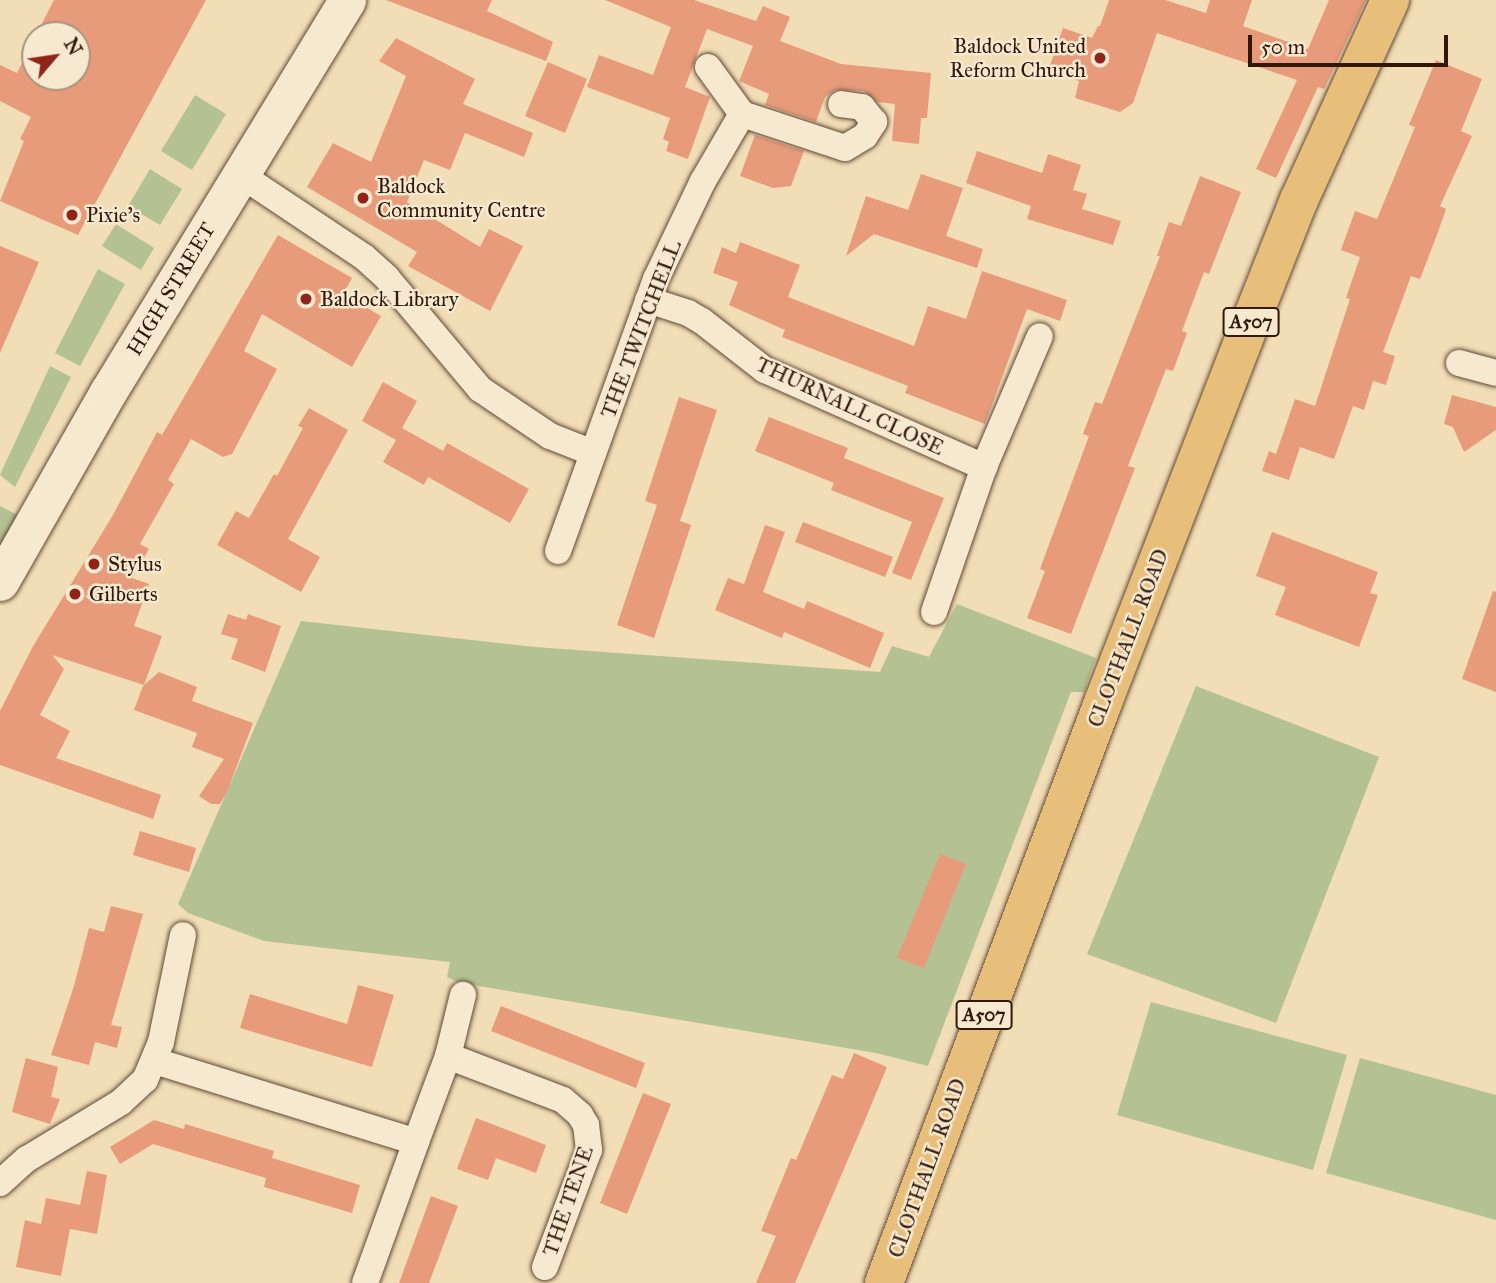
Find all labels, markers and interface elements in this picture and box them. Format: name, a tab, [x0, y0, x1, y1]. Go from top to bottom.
north arrow	[21, 21, 91, 91]
scale bar	[1251, 21, 1450, 65]
place label: Baldock United Reform Church	[950, 33, 1086, 83]
text: N	[59, 34, 87, 59]
text: 50 m	[1261, 34, 1305, 60]
marker: Baldock United Reform Church	[1092, 50, 1108, 66]
place label: Baldock Community Centre	[377, 173, 545, 223]
marker: Baldock Community Centre	[355, 190, 371, 206]
place label: Pixie's	[86, 202, 140, 228]
marker: Pixie's	[64, 207, 80, 223]
street label: HIGH STREET	[121, 218, 221, 360]
street label: THE TWITCHELL	[595, 237, 687, 421]
place label: Baldock Library	[320, 286, 459, 312]
marker: Baldock Library	[298, 291, 314, 307]
road number: A507	[1221, 306, 1281, 338]
street label: THURNALL CLOSE	[752, 351, 948, 461]
street label: CLOTHALL ROAD	[1082, 545, 1174, 731]
place label: Stylus	[108, 551, 162, 577]
marker: Stylus	[86, 556, 102, 572]
place label: Gilberts	[89, 581, 158, 607]
marker: Gilberts	[67, 586, 83, 602]
road number: A507	[954, 1000, 1014, 1030]
street label: CLOTHALL ROAD	[883, 1075, 971, 1261]
street label: THE TENE	[537, 1143, 599, 1259]

